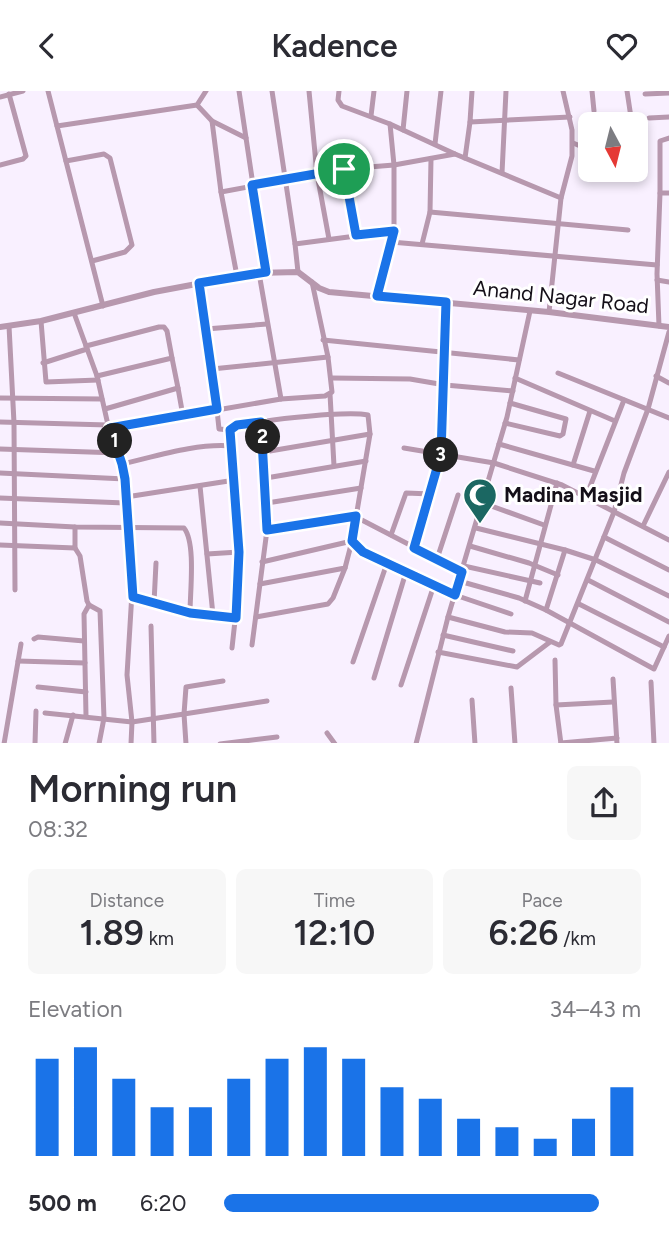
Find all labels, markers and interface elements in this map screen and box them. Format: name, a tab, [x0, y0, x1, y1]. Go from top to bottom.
icon: back	[28, 27, 66, 65]
text: Kadence	[271, 27, 398, 65]
icon: heart	[603, 27, 641, 65]
north arrow	[578, 112, 648, 182]
map controls	[578, 112, 648, 182]
pin	[314, 139, 374, 199]
icon: arrive	[325, 150, 363, 188]
street label: Anand Nagar Road	[472, 275, 650, 318]
pin: 2	[246, 419, 280, 455]
pin: 1	[97, 423, 132, 459]
text: 2	[257, 425, 268, 448]
text: 1	[110, 429, 119, 452]
pin: 3	[424, 437, 458, 473]
text: 3	[435, 443, 446, 466]
mosque icon: Madina Masjid	[461, 476, 499, 525]
place label: Madina Masjid	[504, 482, 642, 507]
text: Morning run	[28, 766, 237, 812]
button: share	[567, 766, 641, 840]
text: 08:32	[28, 815, 88, 843]
text: Distance	[90, 889, 164, 912]
text: Time	[314, 889, 355, 912]
text: Pace	[522, 889, 563, 912]
text: 1.89	[80, 912, 144, 954]
text: 12:10	[294, 912, 375, 954]
text: 6:26	[488, 912, 558, 954]
text: km	[144, 927, 174, 950]
text: /km	[558, 927, 596, 950]
text: Elevation	[28, 995, 123, 1023]
text: 34–43 m	[550, 995, 641, 1023]
text: 500 m	[28, 1189, 97, 1217]
text: 6:20	[140, 1189, 186, 1217]

